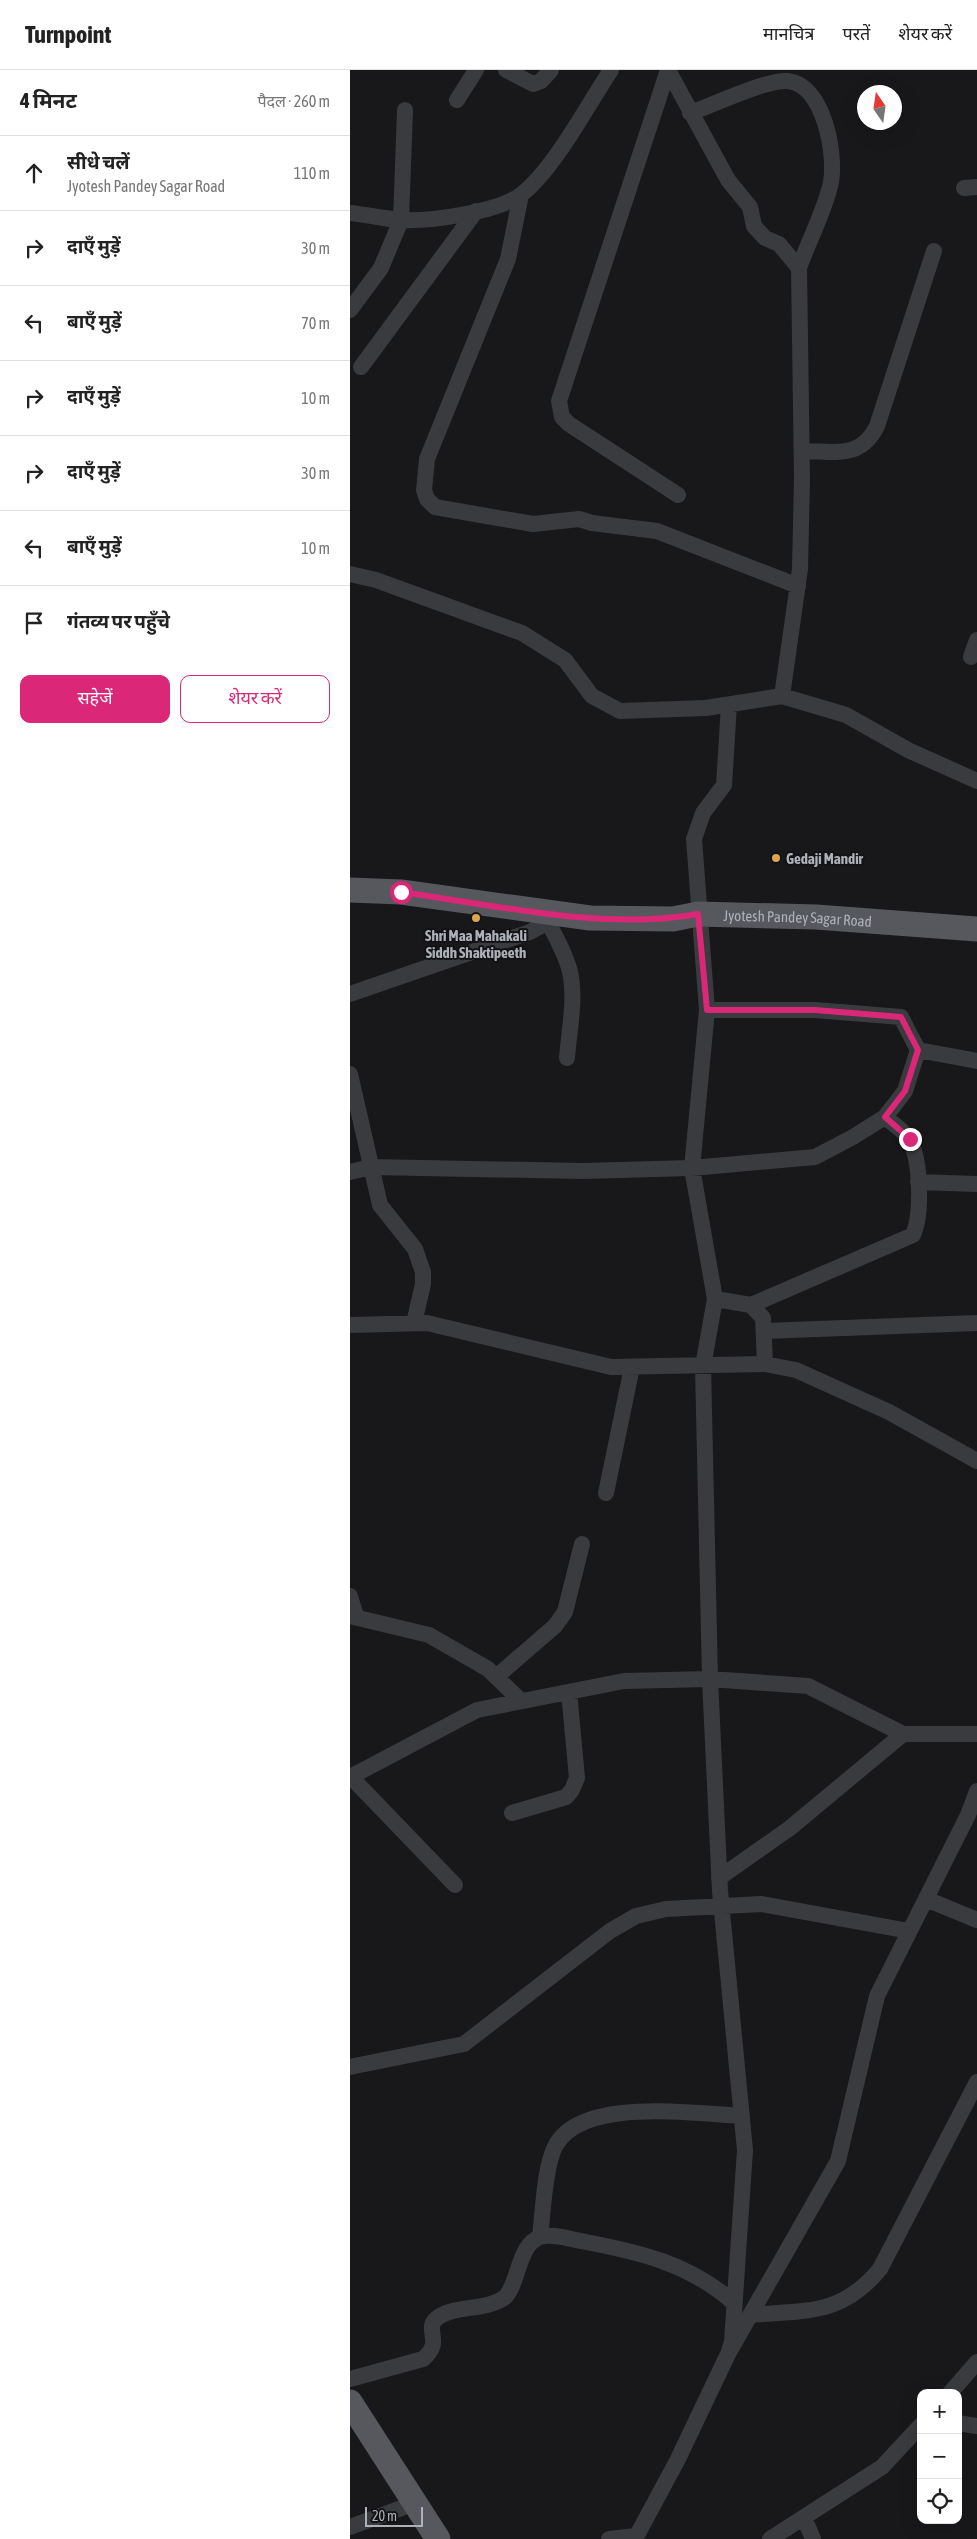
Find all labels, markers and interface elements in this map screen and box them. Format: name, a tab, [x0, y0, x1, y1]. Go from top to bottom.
text: Turnpoint	[25, 21, 111, 48]
text: मानचित्र	[763, 23, 814, 44]
text: परतें	[842, 23, 870, 44]
text: शेयर करें	[898, 23, 952, 44]
north arrow	[857, 85, 902, 130]
text: 4 मिनट	[20, 88, 77, 112]
text: पैदल · 260 m	[257, 92, 330, 110]
text: सीधे चलें	[67, 151, 130, 173]
icon: ahead	[20, 159, 48, 187]
text: 110 m	[294, 164, 330, 182]
text: Jyotesh Pandey Sagar Road	[67, 177, 225, 195]
icon: right	[20, 234, 48, 262]
text: दाएँ मुड़ें	[67, 235, 121, 257]
text: 30 m	[301, 239, 330, 257]
icon: left	[20, 309, 48, 337]
text: बाएँ मुड़ें	[67, 310, 122, 332]
text: 70 m	[301, 314, 330, 332]
icon: right	[20, 384, 48, 412]
text: दाएँ मुड़ें	[67, 385, 121, 407]
text: 10 m	[301, 389, 330, 407]
icon: right	[20, 459, 48, 487]
text: दाएँ मुड़ें	[67, 460, 121, 482]
text: 30 m	[301, 464, 330, 482]
icon: left	[20, 534, 48, 562]
text: बाएँ मुड़ें	[67, 535, 122, 557]
text: 10 m	[301, 539, 330, 557]
icon: arrive	[20, 609, 48, 637]
text: गंतव्य पर पहुँचे	[67, 610, 170, 632]
button: सहेजें	[20, 675, 170, 723]
button: शेयर करें	[180, 675, 330, 723]
place label: Gedaji Mandir	[786, 850, 864, 867]
marker: Gedaji Mandir	[770, 852, 782, 864]
route start	[390, 881, 413, 904]
street label: Jyotesh Pandey Sagar Road	[723, 906, 872, 930]
marker: Shri Maa Mahakali Siddh Shaktipeeth	[470, 912, 482, 924]
place label: Shri Maa Mahakali Siddh Shaktipeeth	[425, 927, 527, 961]
route end	[899, 1128, 922, 1151]
map controls	[917, 2389, 962, 2524]
button: +	[917, 2389, 962, 2434]
button: −	[917, 2434, 962, 2479]
button: locate	[917, 2479, 962, 2524]
scale bar	[365, 2504, 422, 2527]
text: 20 m	[372, 2508, 397, 2524]

